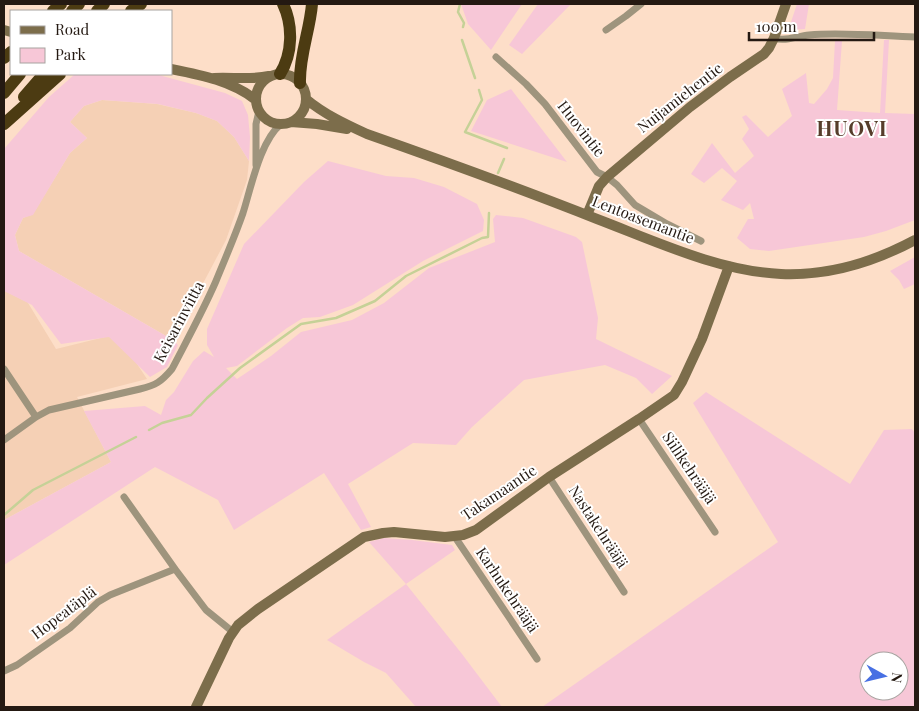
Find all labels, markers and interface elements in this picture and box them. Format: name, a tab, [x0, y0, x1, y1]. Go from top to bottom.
legend	[10, 10, 172, 75]
scale bar	[749, 10, 874, 42]
text: 100 m	[756, 16, 797, 36]
text: Road	[55, 19, 89, 39]
text: Park	[55, 44, 87, 64]
street label: Nuijamiehentie	[633, 58, 726, 137]
street label: Huovintie	[554, 96, 610, 161]
district label: HUOVI	[817, 114, 887, 141]
street label: Lentoasemantie	[589, 190, 697, 248]
street label: Keisarinviitta	[148, 277, 208, 366]
street label: Siilikehrääjä	[658, 427, 722, 508]
street label: Takamaantie	[457, 460, 540, 525]
street label: Nastakehrääjä	[565, 481, 633, 572]
street label: Karhukehrääjä	[472, 543, 544, 636]
street label: Hopeatäplä	[27, 581, 100, 643]
north arrow	[859, 651, 909, 701]
text: N	[887, 672, 907, 684]

